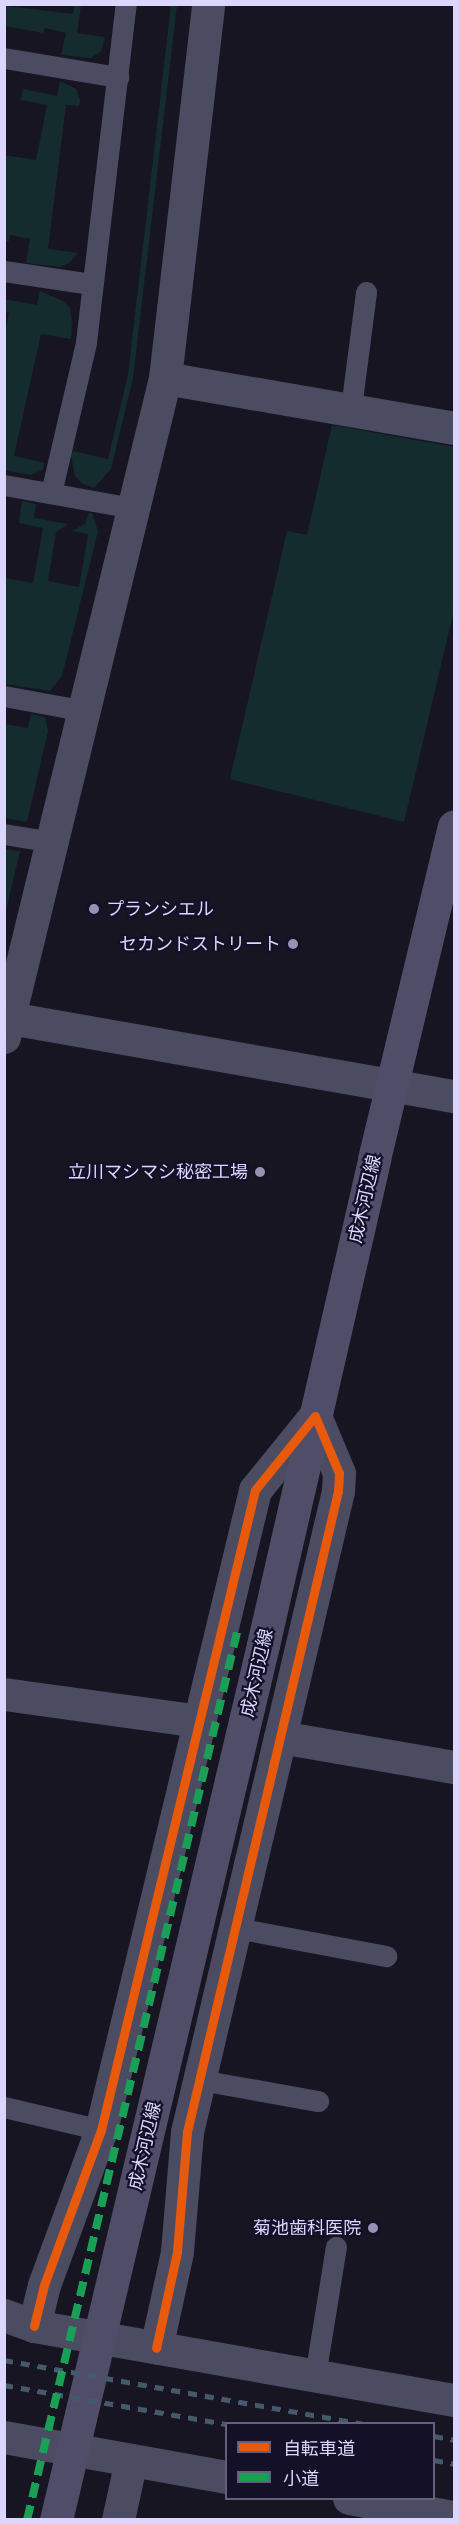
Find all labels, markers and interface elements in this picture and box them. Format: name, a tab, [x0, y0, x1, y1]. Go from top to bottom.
place label: プランシエル	[106, 898, 214, 920]
marker: プランシエル	[87, 902, 101, 916]
place label: セカンドストリート	[119, 933, 281, 955]
marker: セカンドストリート	[286, 937, 300, 951]
street label: 成木河辺線	[344, 1153, 386, 1245]
place label: 立川マシマシ秘密工場	[68, 1161, 248, 1183]
marker: 立川マシマシ秘密工場	[253, 1165, 267, 1179]
street label: 成木河辺線	[236, 1627, 278, 1719]
street label: 成木河辺線	[124, 2100, 166, 2192]
place label: 菊池歯科医院	[253, 2217, 361, 2239]
marker: 菊池歯科医院	[366, 2221, 380, 2235]
legend	[225, 2422, 435, 2500]
text: 自転車道	[283, 2437, 355, 2461]
text: 小道	[283, 2467, 319, 2491]

